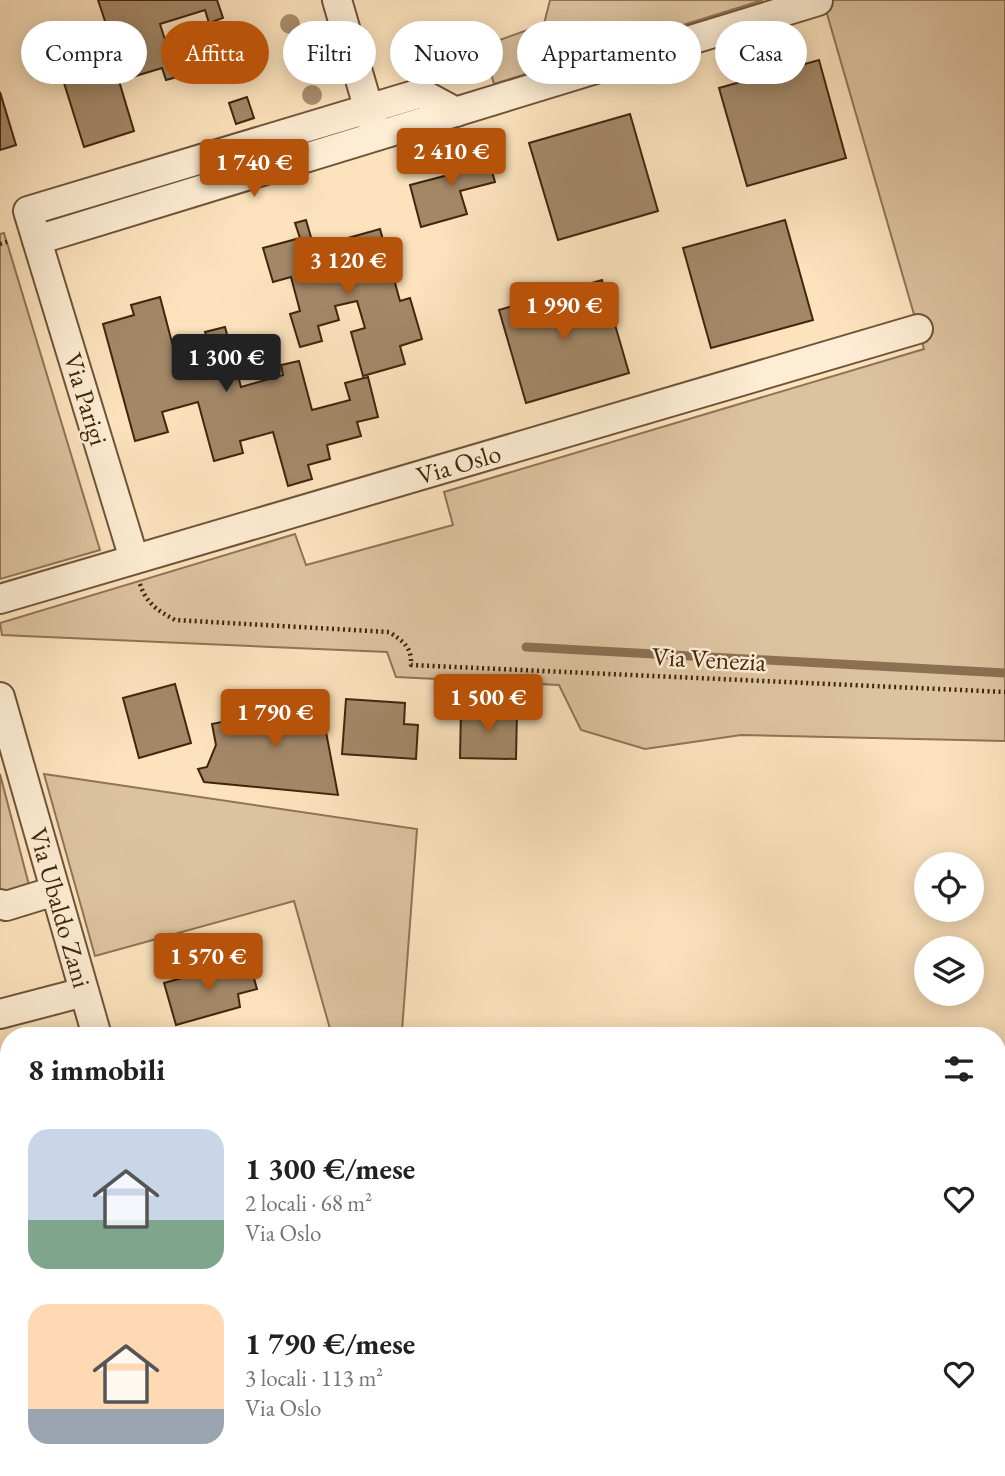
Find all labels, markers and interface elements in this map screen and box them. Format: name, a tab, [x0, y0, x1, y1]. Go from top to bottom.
chip: Compra	[21, 21, 147, 84]
chip: Affitta	[161, 21, 269, 84]
chip: Filtri	[283, 21, 376, 84]
chip: Nuovo	[390, 21, 503, 84]
chip: Appartamento	[517, 21, 701, 84]
chip: Casa	[715, 21, 807, 84]
pin: 2 410 €	[386, 128, 516, 188]
text: 2 410 €	[413, 136, 489, 166]
pin: 1 740 €	[189, 140, 319, 199]
text: 1 740 €	[216, 147, 292, 177]
pin: 3 120 €	[283, 238, 413, 297]
text: 3 120 €	[310, 245, 386, 275]
pin: 1 990 €	[499, 282, 629, 342]
text: 1 990 €	[526, 290, 602, 320]
pin: 1 300 €	[161, 334, 291, 394]
text: 1 300 €	[188, 342, 264, 372]
street label: Via Parigi	[56, 349, 116, 449]
street label: Via Oslo	[412, 436, 505, 493]
street label: Via Venezia	[651, 639, 768, 679]
pin: 1 500 €	[423, 674, 553, 734]
text: 1 500 €	[450, 682, 526, 712]
pin: 1 790 €	[210, 690, 340, 749]
text: 1 790 €	[237, 697, 313, 727]
street label: Via Ubaldo Zani	[21, 824, 99, 992]
map controls	[914, 852, 984, 1006]
button: locate	[914, 852, 984, 922]
pin: 1 570 €	[143, 934, 273, 993]
button: layers	[914, 936, 984, 1006]
text: 1 570 €	[170, 941, 246, 971]
text: 8 immobili	[28, 1050, 165, 1089]
icon: filters	[940, 1050, 978, 1088]
text: 1 300 €/mese	[245, 1149, 415, 1188]
icon: home	[84, 1157, 168, 1241]
icon: heart	[940, 1180, 978, 1218]
text: 2 locali · 68 m²	[245, 1188, 372, 1218]
text: Via Oslo	[245, 1218, 321, 1248]
text: 1 790 €/mese	[245, 1324, 415, 1363]
icon: home	[84, 1332, 168, 1416]
icon: heart	[940, 1355, 978, 1393]
text: 3 locali · 113 m²	[245, 1363, 383, 1393]
text: Via Oslo	[245, 1393, 321, 1423]

